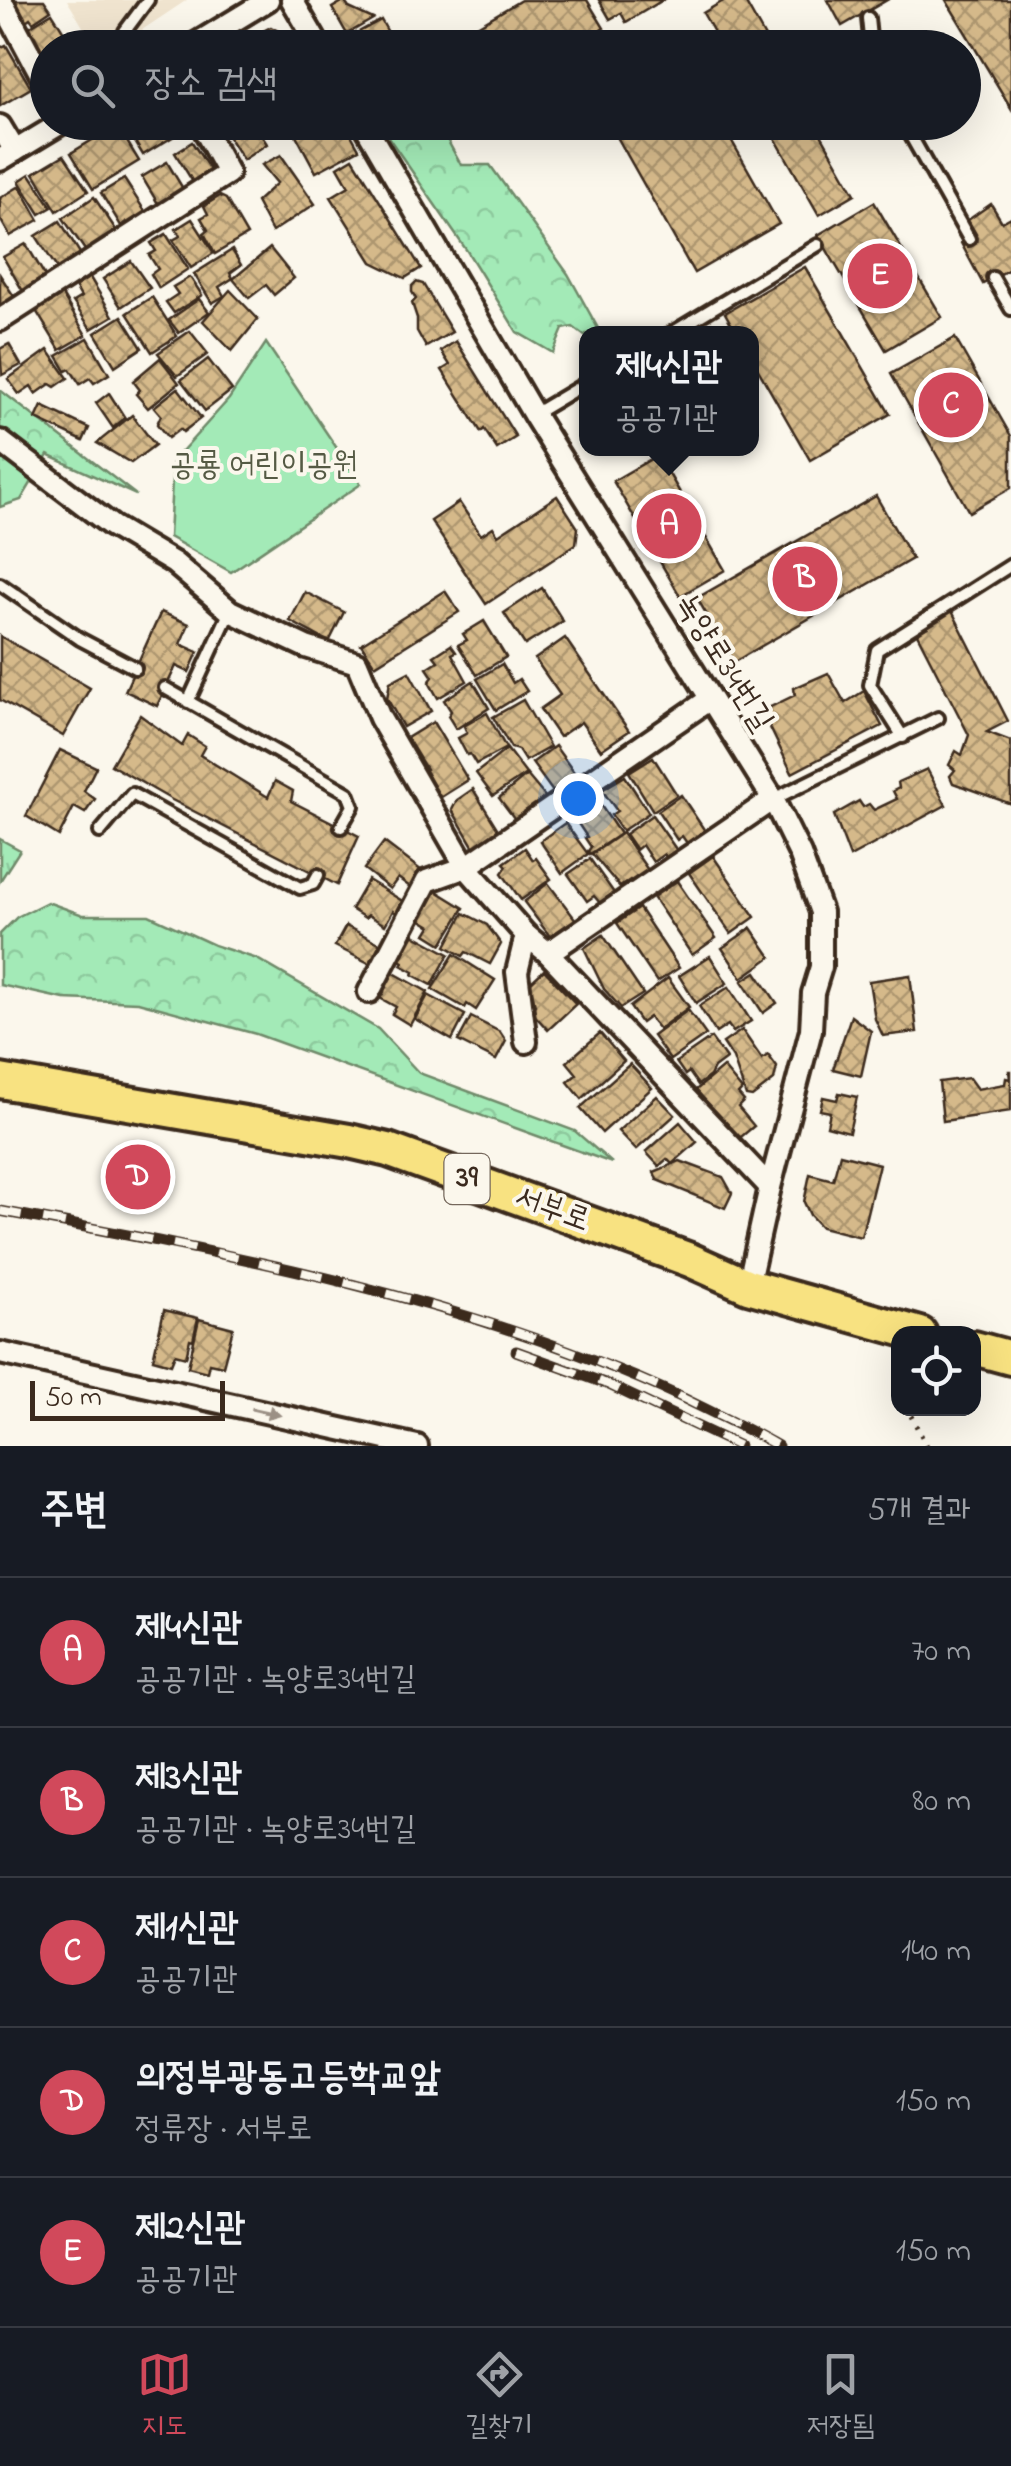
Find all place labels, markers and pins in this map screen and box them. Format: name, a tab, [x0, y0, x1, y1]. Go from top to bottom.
pin: E	[848, 238, 912, 314]
pin: C	[918, 368, 984, 442]
pin: A	[636, 488, 702, 564]
pin: B	[772, 542, 838, 616]
pin: D	[106, 1140, 170, 1214]

